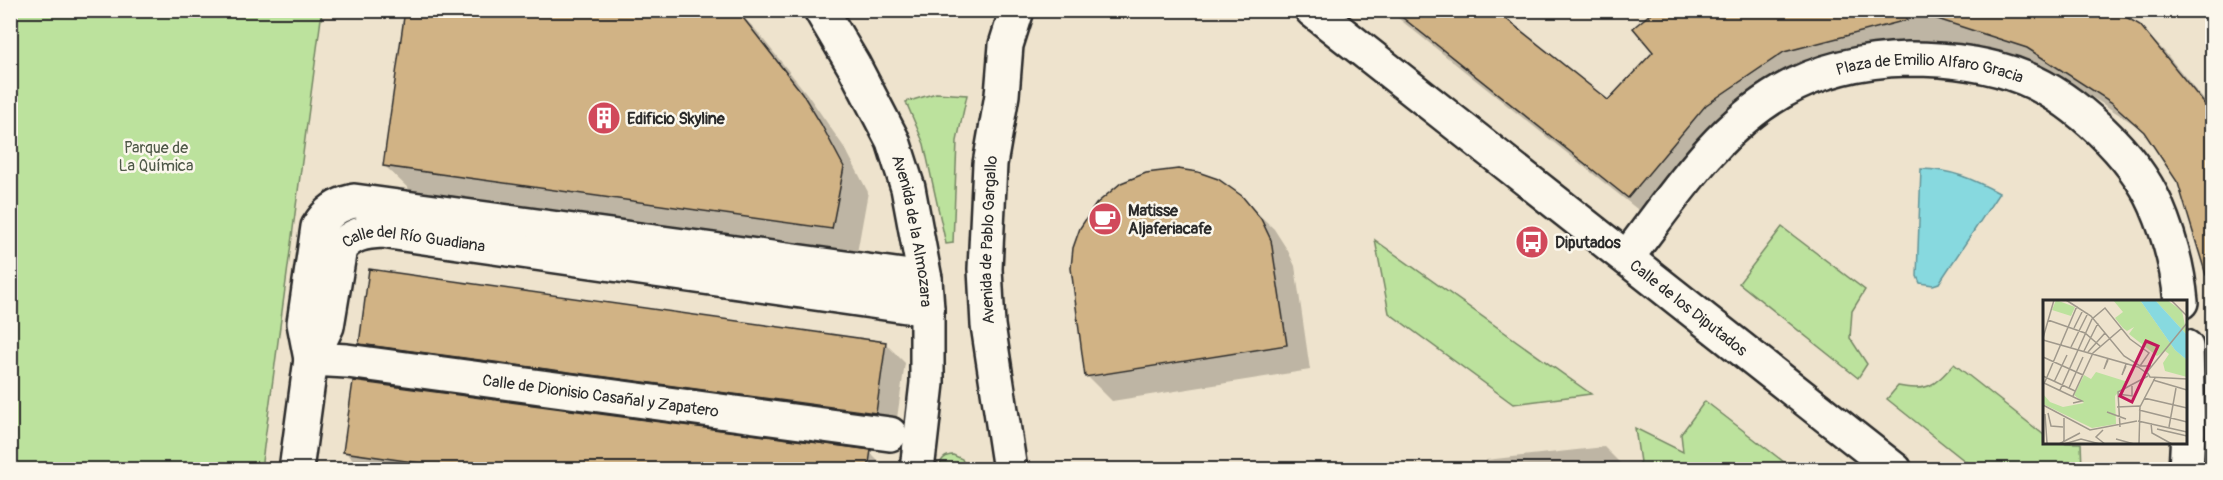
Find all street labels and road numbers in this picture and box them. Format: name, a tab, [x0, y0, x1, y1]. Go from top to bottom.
street label: Plaza de Emilio Alfaro Gracia	[1834, 50, 2026, 88]
street label: Avenida de la Almozara	[887, 152, 936, 308]
street label: Avenida de Pablo Gargallo	[976, 153, 1002, 325]
street label: Calle del Río Guadiana	[338, 222, 486, 257]
street label: Calle de los Diputados	[1625, 256, 1751, 361]
street label: Calle de Dionisio Casañal y Zapatero	[481, 370, 720, 422]

